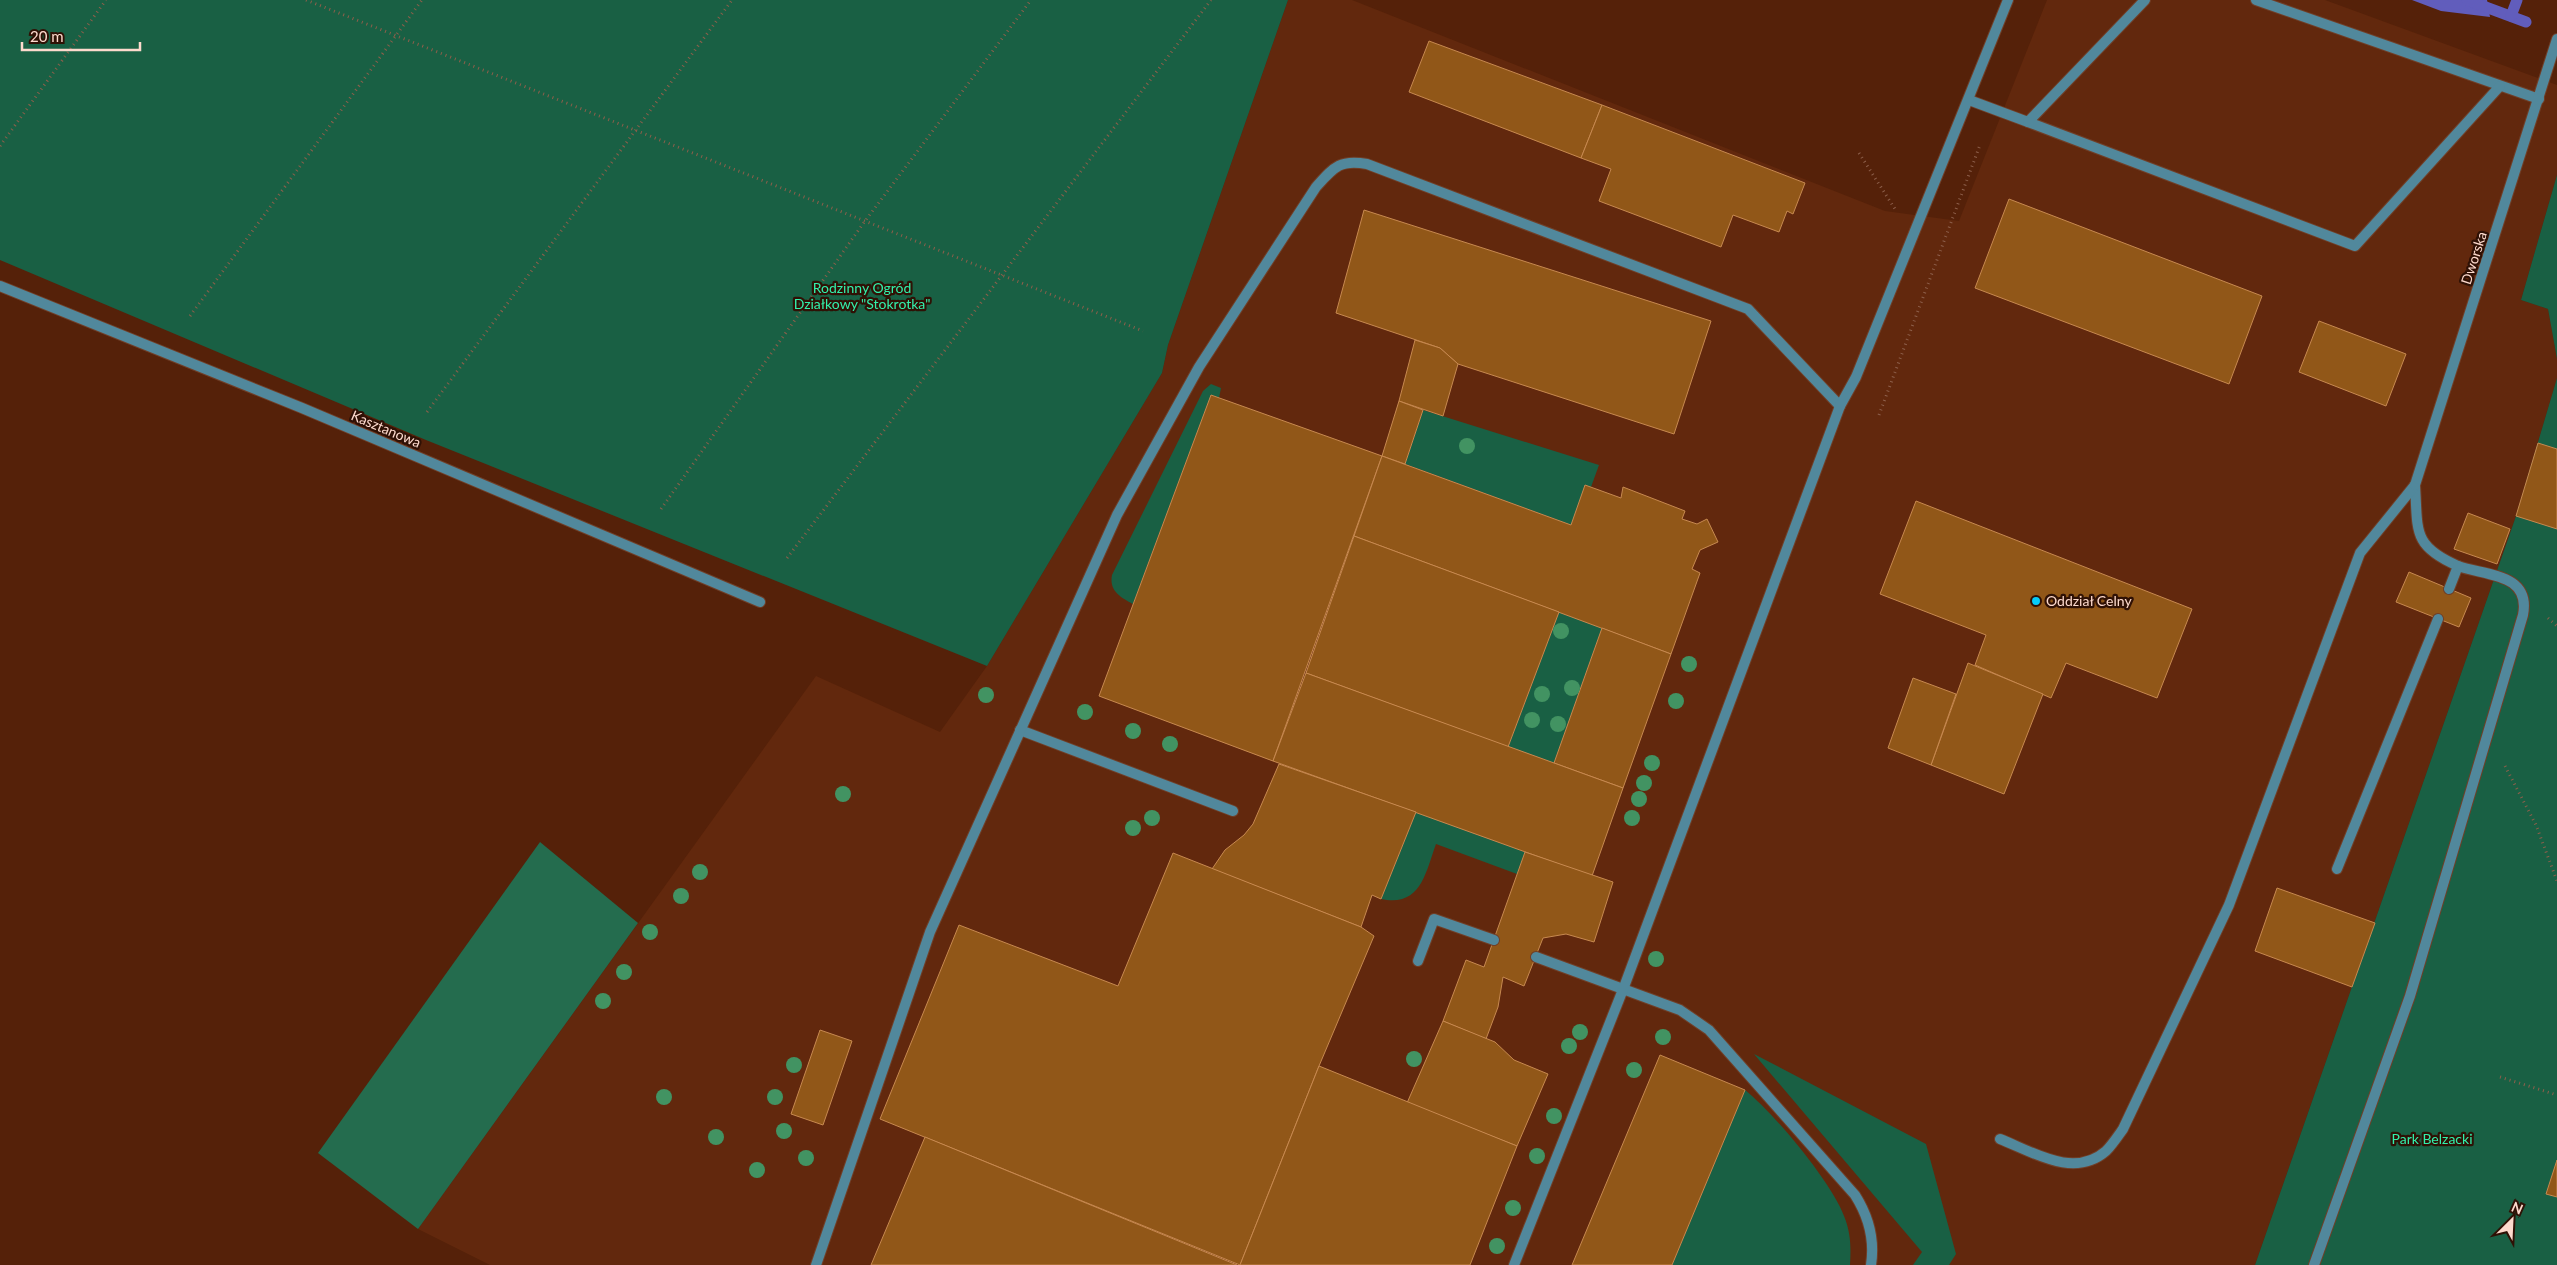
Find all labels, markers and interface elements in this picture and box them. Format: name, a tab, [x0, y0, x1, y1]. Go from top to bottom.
scale bar	[22, 20, 140, 52]
text: 20 m	[30, 27, 64, 45]
street label: Dworska	[2457, 229, 2490, 286]
park label: Rodzinny Ogród Działkowy "Stokrotka"	[794, 279, 930, 312]
street label: Kasztanowa	[349, 406, 424, 451]
place label: Oddział Celny	[2046, 592, 2132, 609]
marker: Oddział Celny	[2030, 595, 2042, 607]
park label: Park Belzacki	[2391, 1130, 2473, 1147]
north arrow	[2487, 1195, 2537, 1245]
text: N	[2509, 1198, 2526, 1218]

